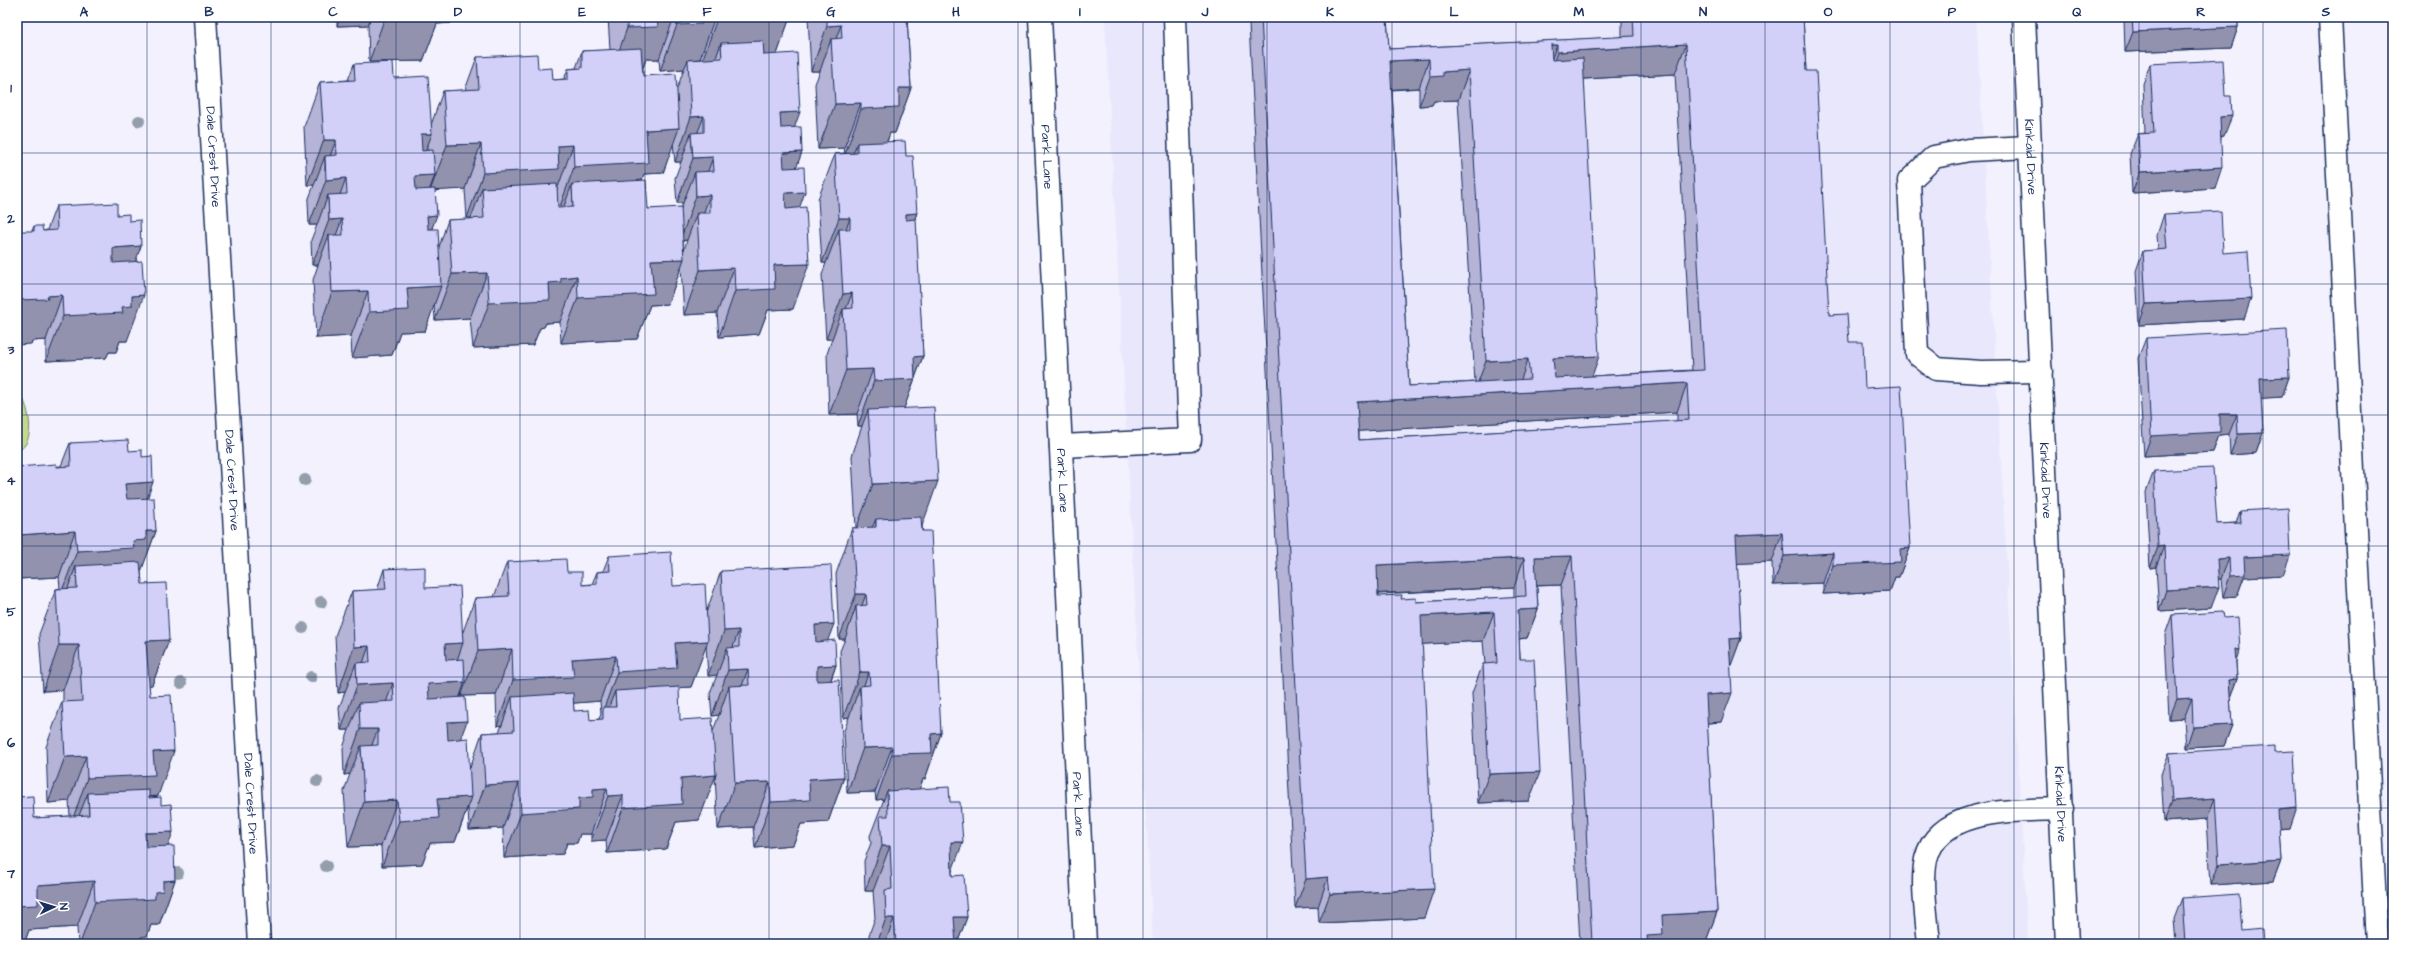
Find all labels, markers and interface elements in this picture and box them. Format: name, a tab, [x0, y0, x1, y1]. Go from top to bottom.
text: A	[80, 3, 89, 21]
text: B	[204, 3, 214, 21]
text: C	[328, 3, 338, 21]
text: D	[454, 3, 463, 21]
text: E	[578, 3, 586, 21]
text: F	[702, 3, 712, 21]
text: G	[826, 3, 836, 21]
text: H	[952, 3, 960, 21]
text: I	[1079, 3, 1081, 21]
text: J	[1201, 3, 1209, 21]
text: K	[1326, 3, 1334, 21]
text: L	[1449, 3, 1459, 21]
text: M	[1574, 3, 1585, 21]
text: N	[1699, 3, 1707, 21]
text: O	[1824, 3, 1833, 21]
text: P	[1948, 3, 1957, 21]
text: Q	[2072, 3, 2082, 21]
text: R	[2196, 3, 2206, 21]
text: S	[2321, 3, 2331, 21]
text: 1	[10, 79, 12, 97]
street label: Dale Crest Drive	[201, 106, 225, 208]
street label: Kinkaid Drive	[2020, 118, 2041, 195]
street label: Park Lane	[1036, 124, 1057, 189]
text: 2	[6, 210, 15, 228]
text: 3	[7, 341, 15, 359]
street label: Dale Crest Drive	[220, 429, 244, 531]
street label: Kinkaid Drive	[2035, 442, 2056, 519]
street label: Park Lane	[1052, 448, 1073, 513]
text: 4	[7, 472, 16, 490]
text: 5	[6, 603, 16, 621]
text: 6	[7, 734, 16, 752]
street label: Dale Crest Drive	[239, 753, 263, 855]
street label: Kinkaid Drive	[2050, 766, 2071, 843]
street label: Park Lane	[1068, 771, 1089, 837]
text: 7	[6, 865, 16, 883]
north arrow	[34, 887, 74, 927]
text: N	[56, 902, 71, 910]

